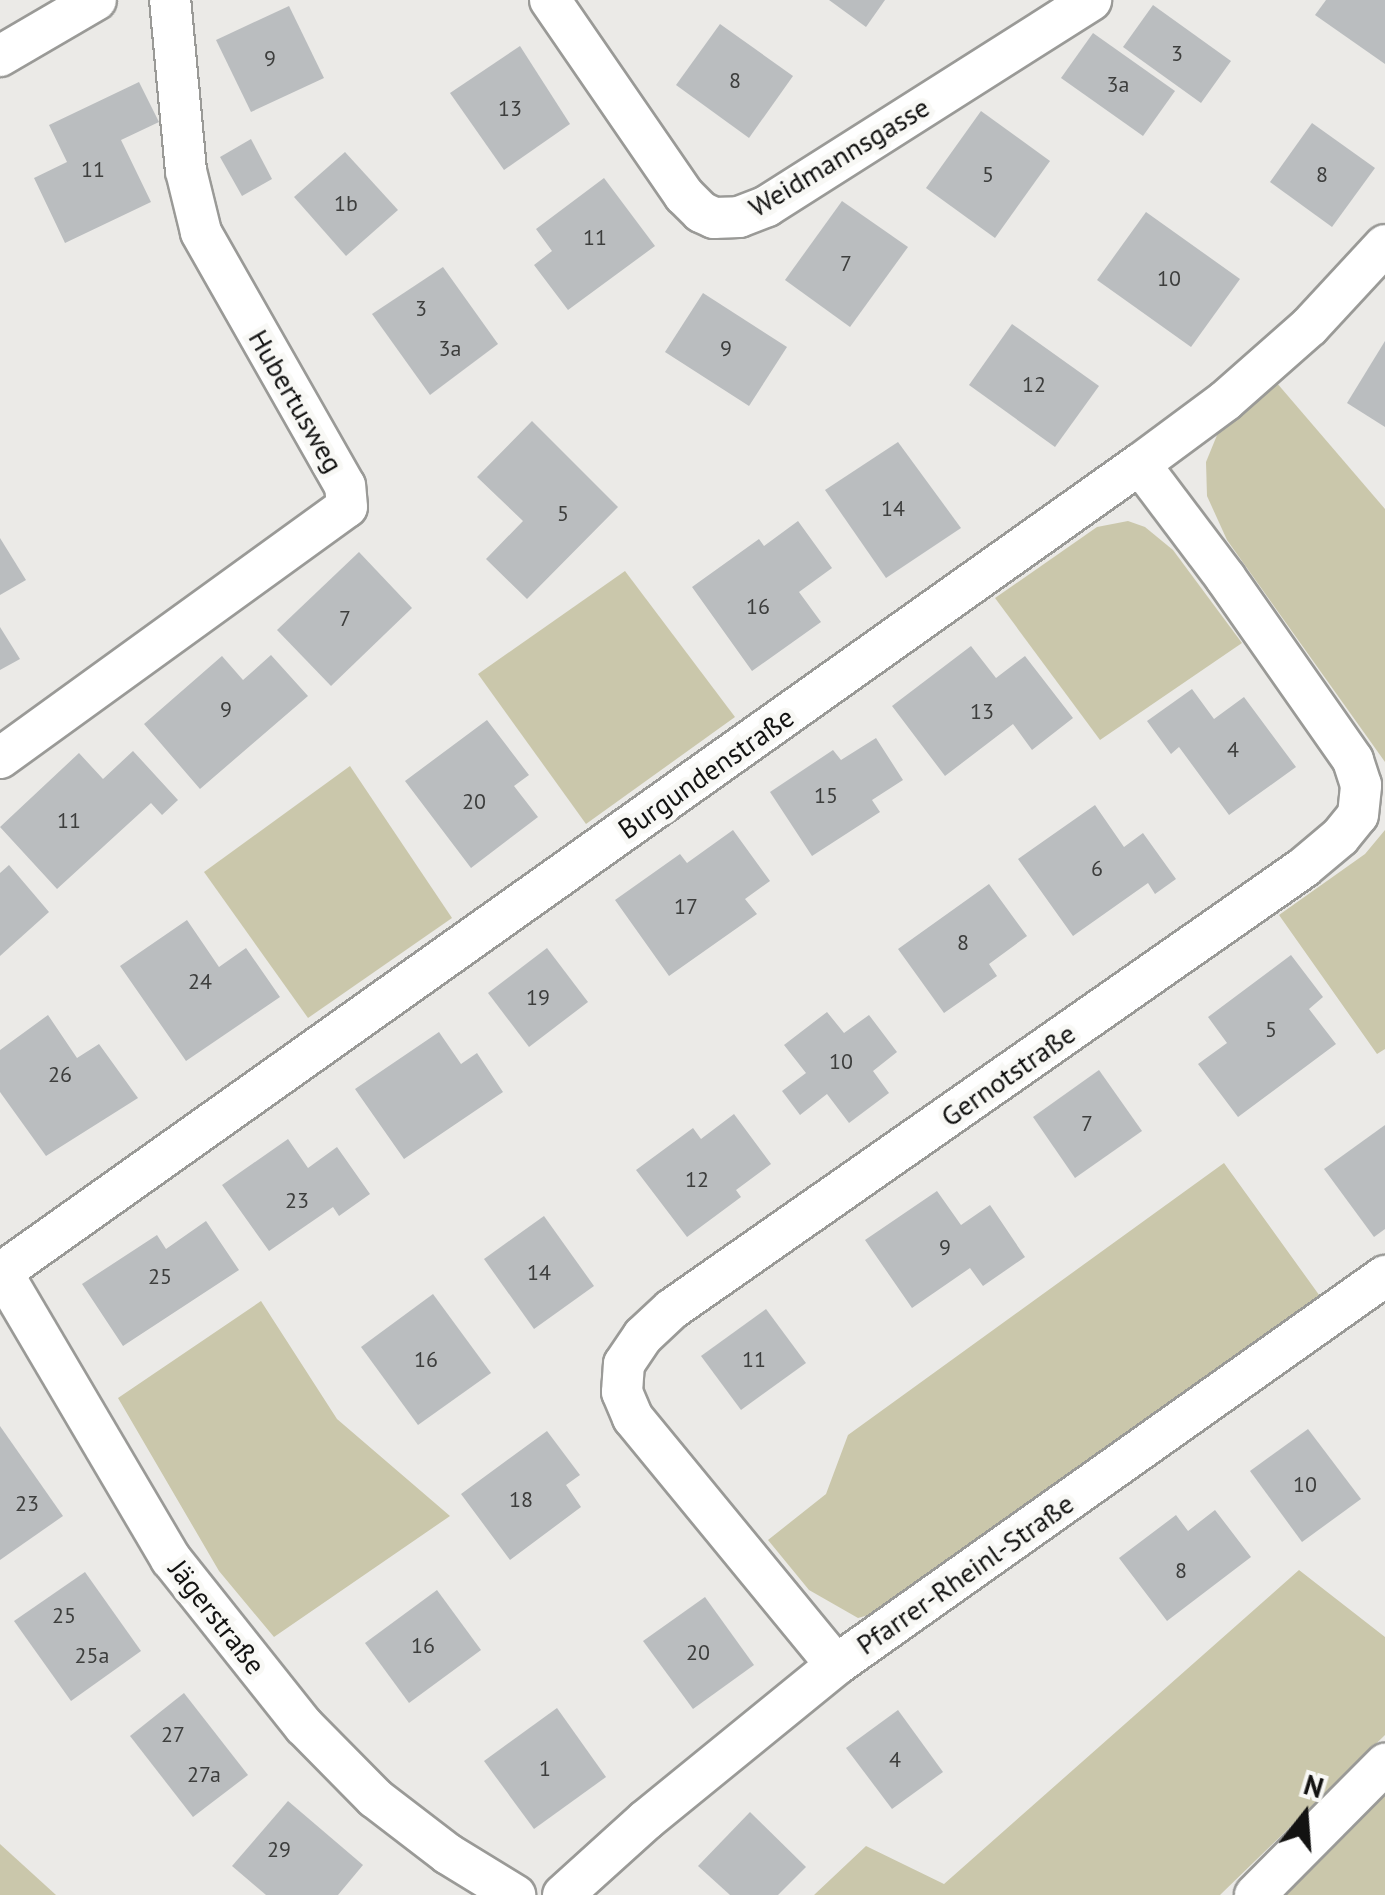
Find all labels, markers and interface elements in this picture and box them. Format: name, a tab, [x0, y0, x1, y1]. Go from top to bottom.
house number: 3	[1171, 41, 1183, 67]
house number: 9	[264, 46, 276, 72]
house number: 8	[729, 68, 741, 94]
house number: 3a	[1107, 72, 1129, 98]
street label: Weidmannsgasse	[743, 90, 935, 224]
house number: 13	[498, 96, 522, 122]
house number: 11	[81, 157, 105, 183]
house number: 5	[982, 162, 994, 188]
house number: 8	[1316, 162, 1328, 188]
house number: 1b	[334, 191, 358, 217]
house number: 11	[583, 225, 607, 251]
house number: 7	[840, 251, 852, 277]
house number: 10	[1157, 266, 1181, 292]
house number: 3	[415, 296, 427, 322]
street label: Hubertusweg	[242, 324, 350, 478]
house number: 3a	[439, 336, 461, 362]
house number: 9	[720, 336, 732, 362]
house number: 12	[1022, 372, 1046, 398]
house number: 14	[881, 496, 905, 522]
house number: 5	[557, 501, 569, 527]
house number: 16	[746, 594, 770, 620]
house number: 7	[339, 606, 351, 632]
house number: 9	[220, 697, 232, 723]
house number: 13	[970, 699, 994, 725]
street label: Burgundenstraße	[612, 700, 800, 846]
house number: 4	[1227, 737, 1239, 763]
house number: 15	[814, 783, 838, 809]
house number: 20	[462, 789, 486, 815]
house number: 11	[57, 808, 81, 834]
house number: 6	[1091, 856, 1103, 882]
house number: 17	[674, 894, 698, 920]
house number: 8	[957, 930, 969, 956]
house number: 24	[188, 969, 212, 995]
house number: 19	[526, 985, 550, 1011]
street label: Gernotstraße	[934, 1016, 1082, 1134]
house number: 5	[1265, 1017, 1277, 1043]
house number: 10	[829, 1049, 853, 1075]
house number: 26	[48, 1062, 72, 1088]
house number: 7	[1081, 1111, 1093, 1137]
house number: 12	[685, 1167, 709, 1193]
house number: 23	[285, 1188, 309, 1214]
house number: 9	[939, 1235, 951, 1261]
house number: 14	[527, 1260, 551, 1286]
house number: 25	[148, 1264, 172, 1290]
house number: 16	[414, 1347, 438, 1373]
house number: 11	[742, 1347, 766, 1373]
house number: 10	[1293, 1472, 1317, 1498]
street label: Pfarrer-Rheinl-Straße	[850, 1486, 1080, 1662]
house number: 18	[509, 1487, 533, 1513]
house number: 23	[15, 1491, 39, 1517]
street label: Jägerstraße	[162, 1553, 272, 1681]
house number: 8	[1175, 1558, 1187, 1584]
house number: 25	[52, 1603, 76, 1629]
house number: 16	[411, 1633, 435, 1659]
house number: 20	[686, 1640, 710, 1666]
house number: 25a	[75, 1643, 109, 1669]
house number: 27	[161, 1722, 185, 1748]
house number: 4	[889, 1747, 901, 1773]
house number: 1	[539, 1756, 551, 1782]
house number: 27a	[187, 1762, 221, 1788]
north arrow	[1255, 1765, 1355, 1865]
text: N	[1300, 1765, 1328, 1806]
house number: 29	[267, 1837, 291, 1863]

